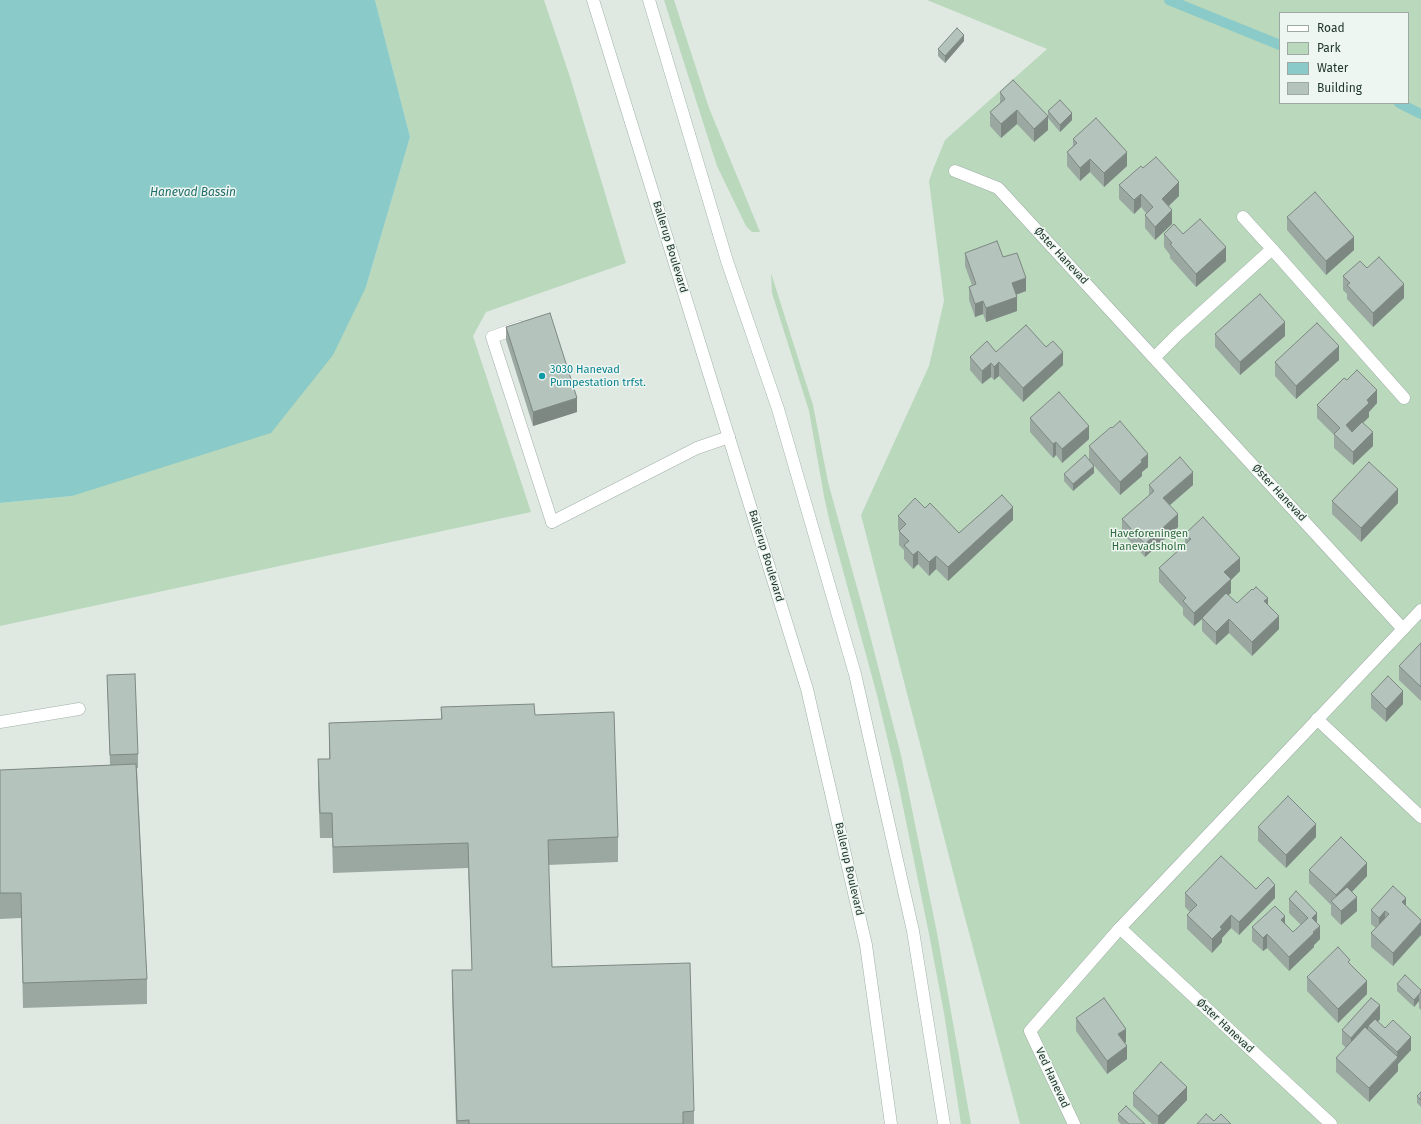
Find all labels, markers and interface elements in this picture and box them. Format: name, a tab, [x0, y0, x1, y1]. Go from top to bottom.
legend	[1279, 12, 1409, 104]
text: Road	[1317, 21, 1345, 35]
text: Park	[1317, 41, 1341, 55]
text: Water	[1317, 61, 1348, 75]
text: Building	[1317, 81, 1362, 95]
water label: Hanevad Bassin	[150, 186, 236, 200]
street label: Ballerup Boulevard	[650, 199, 690, 295]
street label: Øster Hanevad	[1031, 225, 1091, 287]
place label: 3030 Hanevad Pumpestation trfst.	[550, 363, 646, 389]
marker: 3030 Hanevad Pumpestation trfst.	[537, 371, 547, 381]
street label: Øster Hanevad	[1249, 462, 1309, 524]
street label: Ballerup Boulevard	[746, 508, 786, 604]
park label: Haveforeningen Hanevadsholm	[1110, 527, 1188, 553]
street label: Ballerup Boulevard	[832, 821, 866, 917]
street label: Øster Hanevad	[1194, 996, 1256, 1056]
street label: Ved Hanevad	[1032, 1046, 1072, 1110]

